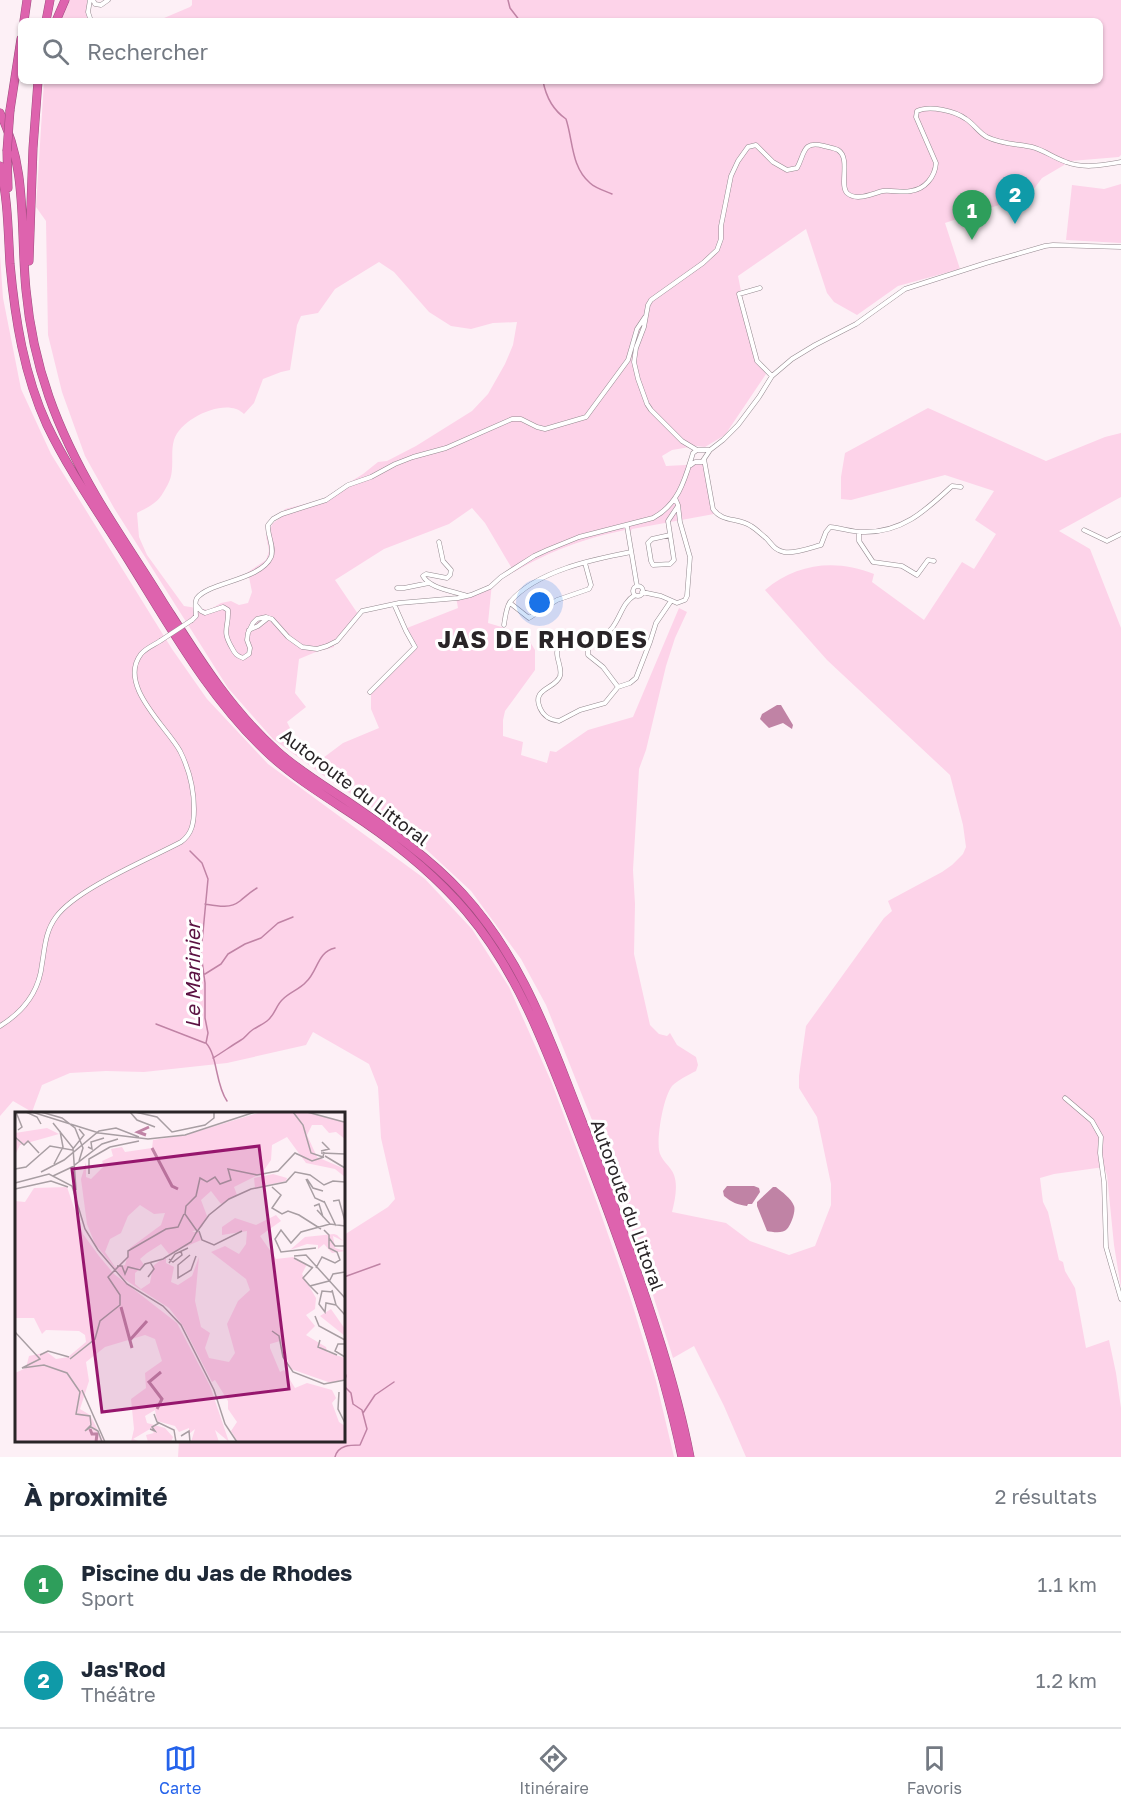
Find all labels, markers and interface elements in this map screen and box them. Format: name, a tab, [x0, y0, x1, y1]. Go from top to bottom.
search box	[18, 18, 1103, 84]
icon: search	[39, 35, 72, 68]
text: Rechercher	[87, 38, 208, 65]
pin: 2	[996, 174, 1034, 224]
pin: 1	[952, 190, 992, 240]
your location	[525, 588, 554, 617]
district label: JAS DE RHODES	[437, 624, 649, 653]
street label: Autoroute du Littoral	[276, 724, 434, 850]
water label: Le Marinier	[180, 919, 204, 1028]
inset map	[15, 1112, 345, 1442]
street label: Autoroute du Littoral	[587, 1116, 669, 1294]
text: À proximité	[24, 1481, 168, 1512]
text: 2 résultats	[995, 1484, 1097, 1508]
text: Piscine du Jas de Rhodes	[81, 1559, 352, 1586]
text: 1	[38, 1572, 49, 1596]
text: 1.1 km	[1038, 1572, 1097, 1596]
text: Sport	[81, 1586, 134, 1610]
text: Jas'Rod	[81, 1655, 166, 1682]
text: 2	[37, 1668, 50, 1692]
text: 1.2 km	[1036, 1668, 1097, 1692]
text: Théâtre	[81, 1682, 156, 1706]
tab: Carte	[159, 1742, 201, 1798]
tab: Itinéraire	[519, 1742, 589, 1798]
tab: Favoris	[907, 1742, 962, 1798]

